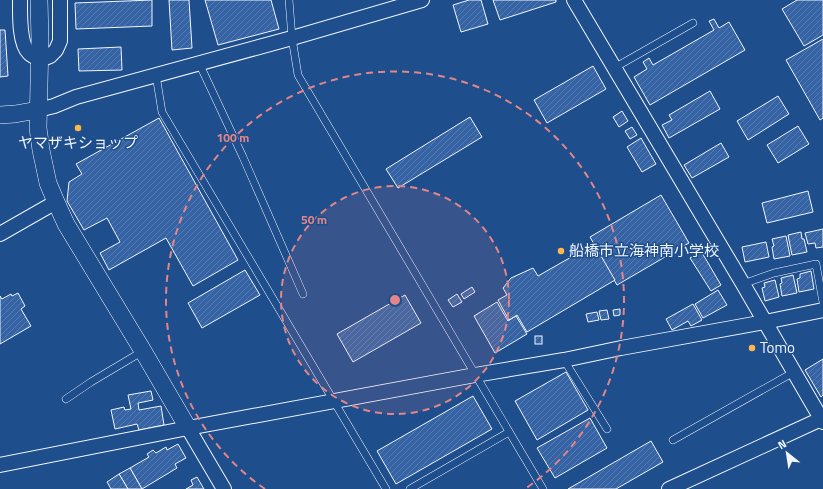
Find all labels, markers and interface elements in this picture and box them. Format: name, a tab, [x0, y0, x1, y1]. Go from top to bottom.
marker: ヤマザキショップ	[73, 123, 83, 133]
text: 100 m	[217, 128, 249, 147]
place label: ヤマザキショップ	[18, 131, 138, 154]
text: 50 m	[301, 210, 327, 229]
place label: 船橋市立海神南小学校	[569, 239, 719, 262]
marker: 船橋市立海神南小学校	[556, 246, 566, 256]
centre of rings	[388, 293, 402, 307]
place label: Tomo	[760, 336, 795, 359]
marker: Tomo	[747, 343, 757, 353]
north arrow	[767, 433, 807, 473]
text: N	[775, 436, 789, 453]

